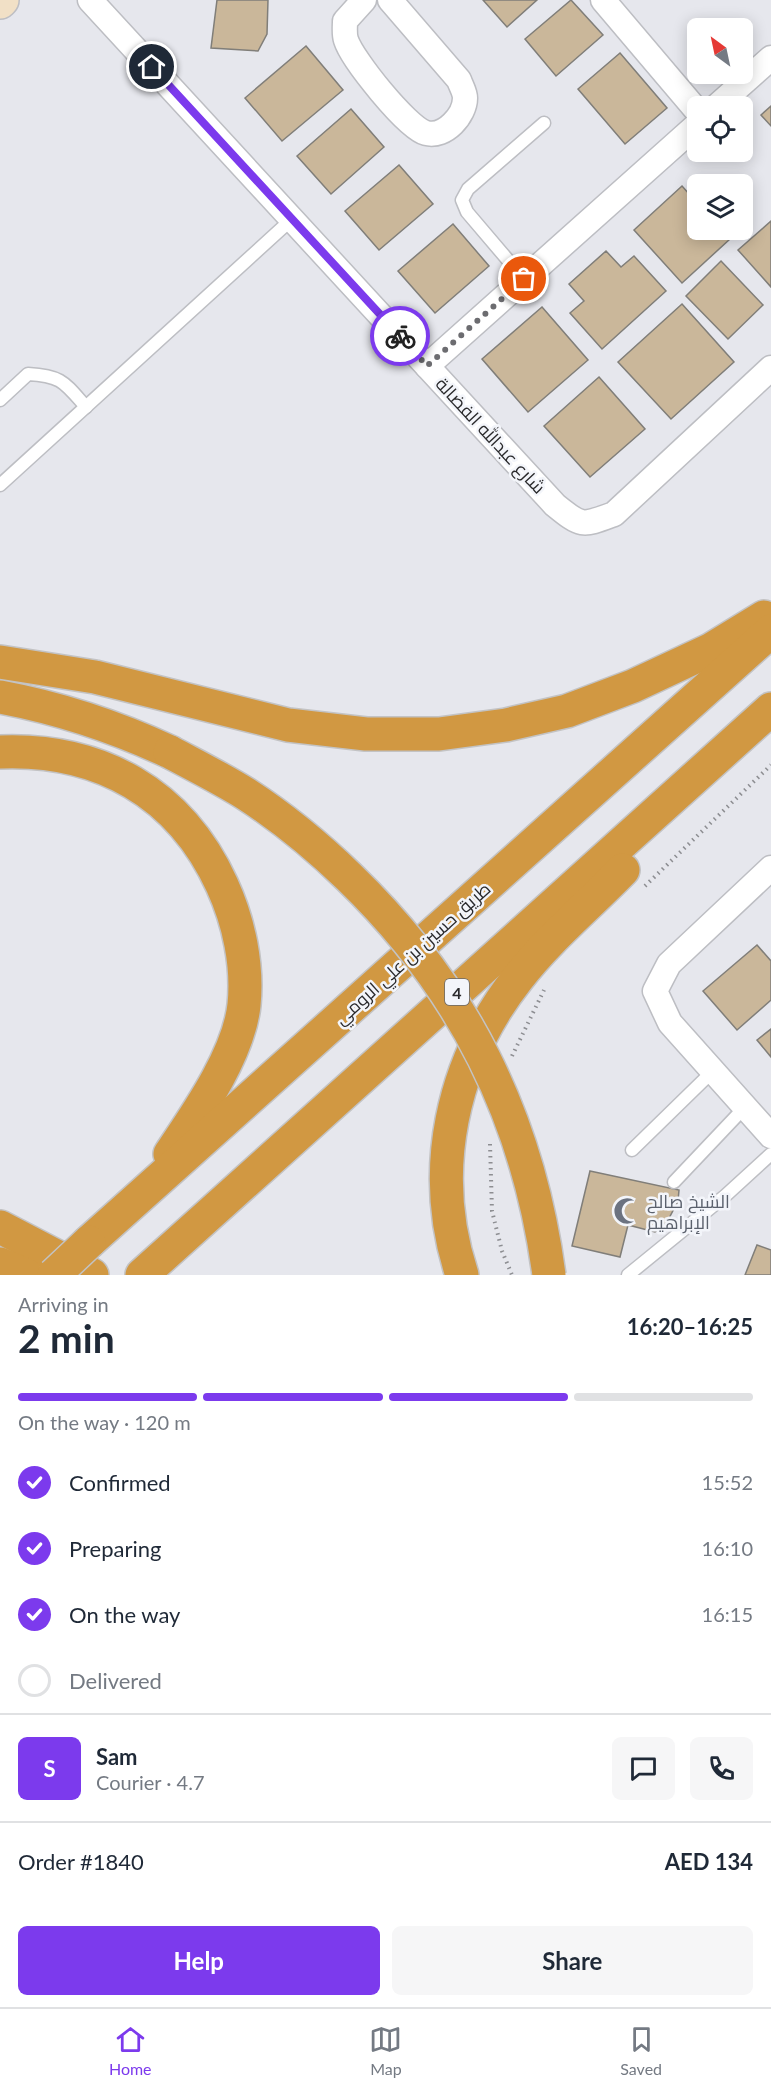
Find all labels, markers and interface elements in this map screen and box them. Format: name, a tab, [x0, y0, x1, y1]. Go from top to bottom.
north arrow	[687, 18, 753, 84]
map controls	[687, 18, 753, 240]
pin	[126, 41, 177, 92]
icon: home	[135, 50, 168, 83]
button: locate	[687, 96, 753, 162]
button: layers	[687, 174, 753, 240]
pin	[498, 253, 549, 304]
icon: bag	[507, 262, 540, 295]
courier	[370, 306, 430, 366]
icon: bike	[384, 320, 417, 353]
street label: شارع عبدالله الفضالة	[430, 372, 550, 499]
street label: طريق حسين بن علي الرومي	[329, 877, 497, 1032]
road number: 4	[445, 979, 469, 1005]
place label: الشيخ صالح الإبراهيم	[647, 1190, 730, 1235]
mosque icon: الشيخ صالح الإبراهيم	[612, 1196, 642, 1226]
text: Arriving in	[18, 1292, 109, 1316]
text: 16:20–16:25	[627, 1313, 753, 1340]
text: 2 min	[18, 1315, 115, 1361]
text: On the way · 120 m	[18, 1410, 191, 1434]
icon: check	[18, 1466, 51, 1499]
text: Confirmed	[69, 1469, 171, 1496]
text: 15:52	[702, 1470, 753, 1494]
icon: check	[18, 1532, 51, 1565]
text: Preparing	[69, 1535, 161, 1562]
text: 16:10	[702, 1536, 753, 1560]
icon: check	[18, 1598, 51, 1631]
text: On the way	[69, 1601, 180, 1628]
text: 16:15	[702, 1602, 753, 1626]
text: Delivered	[69, 1667, 162, 1694]
button: chat	[612, 1737, 675, 1800]
button: phone	[690, 1737, 753, 1800]
text: Sam	[96, 1743, 138, 1770]
text: S	[43, 1755, 56, 1782]
text: Courier · 4.7	[96, 1770, 205, 1794]
text: Order #1840	[18, 1848, 144, 1875]
text: AED 134	[665, 1848, 753, 1875]
button: Help	[18, 1926, 380, 1995]
button: Share	[392, 1926, 753, 1995]
tab: Home	[109, 2023, 152, 2078]
tab: Map	[369, 2023, 402, 2078]
tab: Saved	[620, 2023, 662, 2078]

